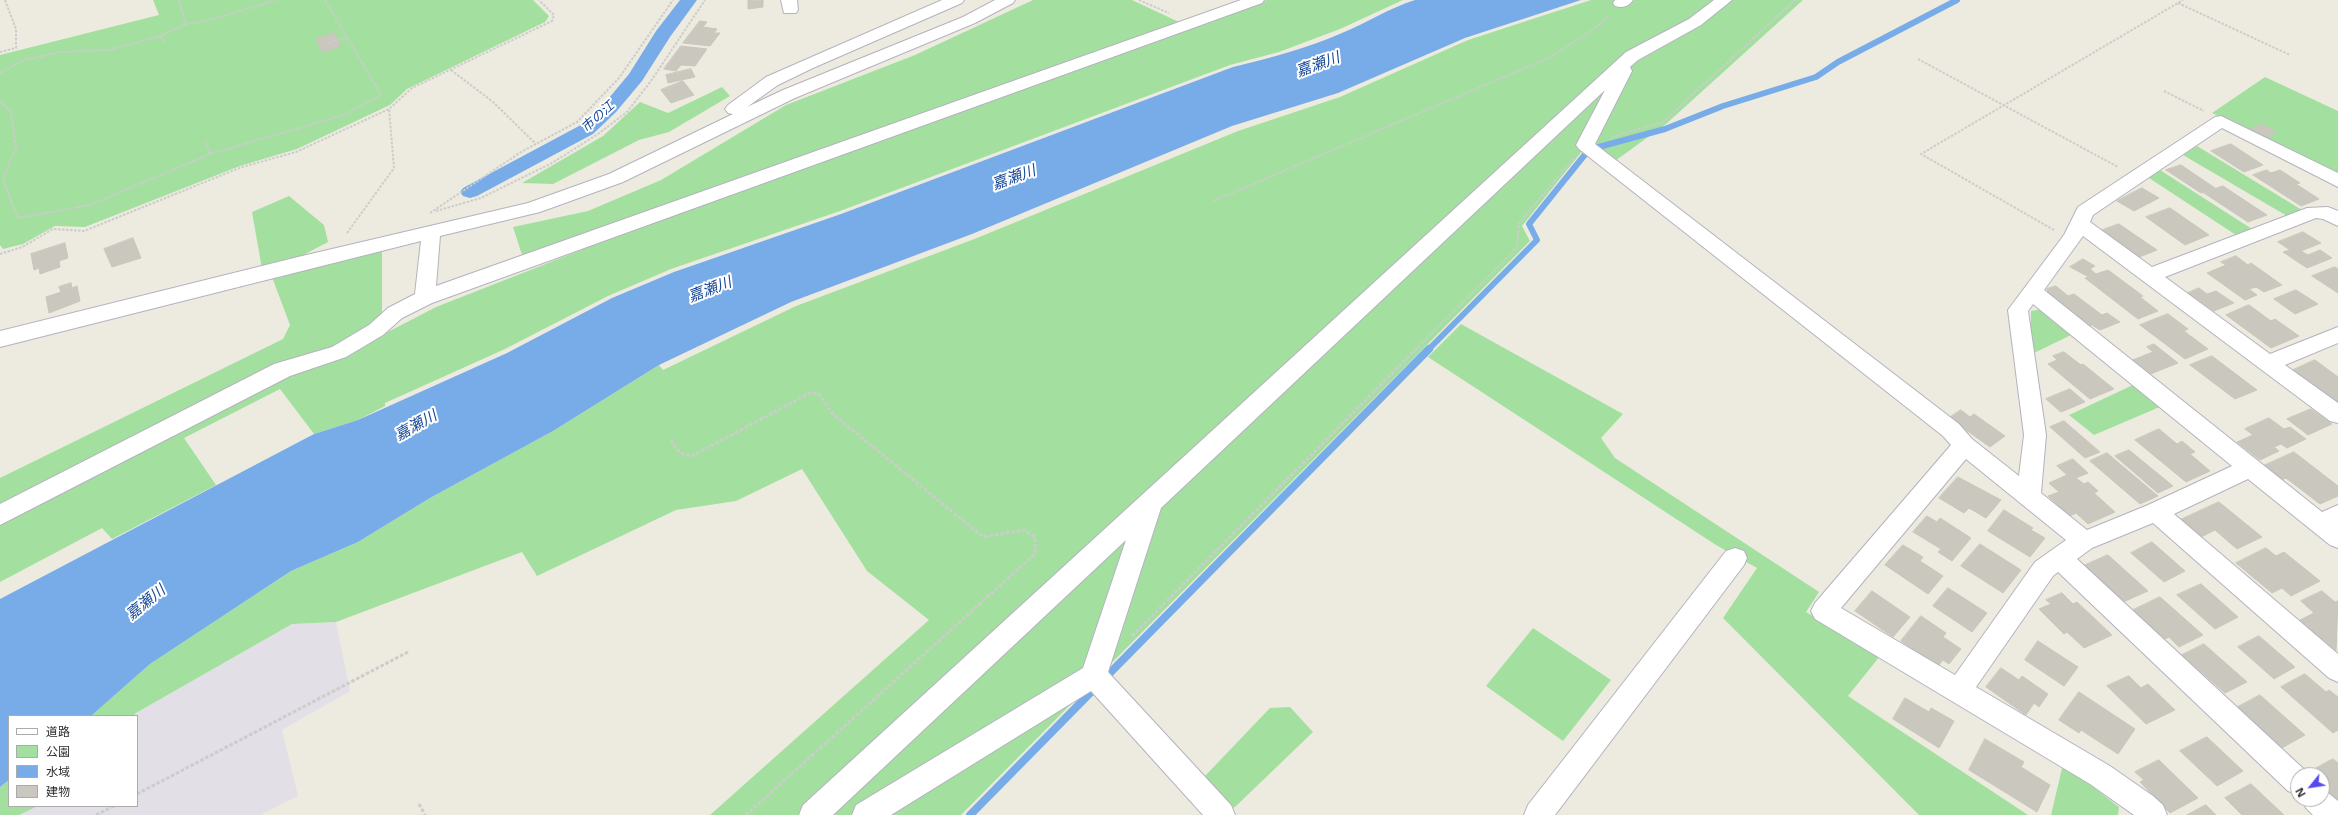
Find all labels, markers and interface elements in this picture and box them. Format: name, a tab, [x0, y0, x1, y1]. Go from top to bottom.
water label: 嘉瀬川	[1294, 49, 1342, 81]
water label: 市の江	[578, 98, 618, 136]
water label: 嘉瀬川	[990, 162, 1038, 194]
water label: 嘉瀬川	[686, 274, 734, 306]
water label: 嘉瀬川	[392, 407, 440, 445]
water label: 嘉瀬川	[123, 582, 169, 624]
legend	[8, 715, 138, 807]
text: 道路	[46, 723, 70, 740]
text: 公園	[46, 743, 70, 760]
text: 水域	[46, 763, 70, 780]
north arrow	[2290, 767, 2330, 807]
text: 建物	[46, 783, 70, 800]
text: N	[2291, 785, 2309, 800]

